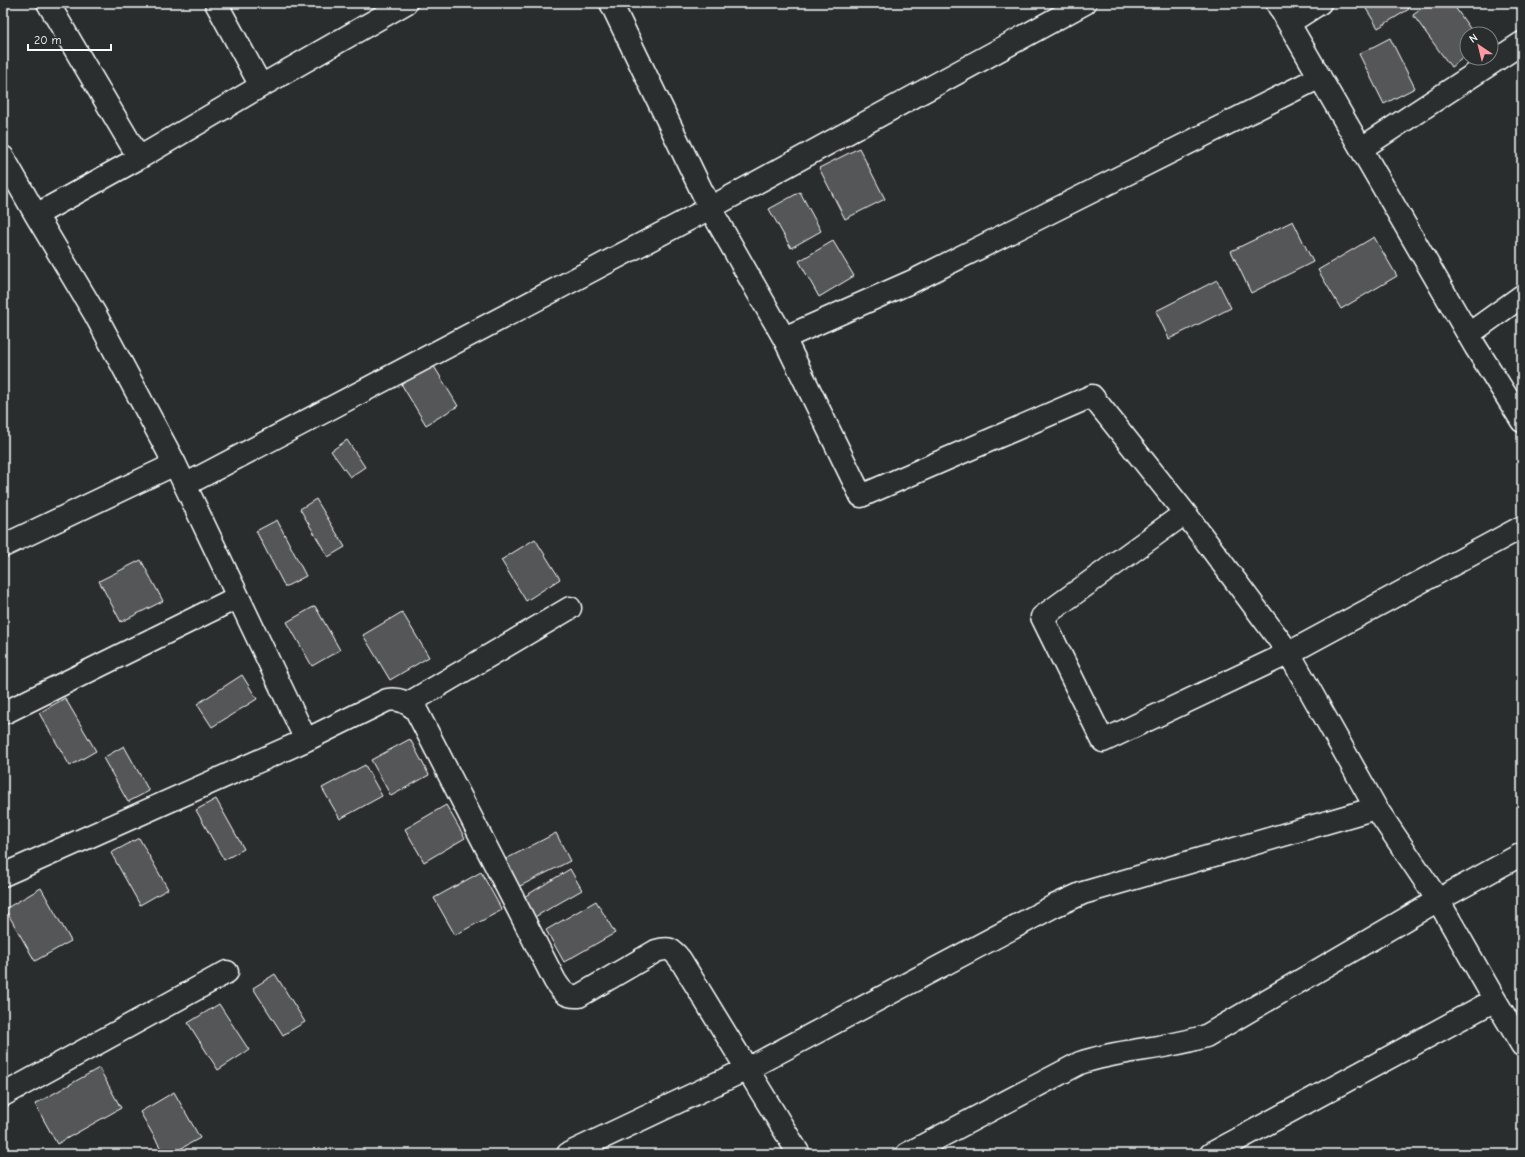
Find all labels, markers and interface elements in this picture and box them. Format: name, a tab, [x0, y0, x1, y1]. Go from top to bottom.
scale bar	[28, 26, 111, 52]
north arrow	[1459, 26, 1499, 66]
text: N	[1467, 31, 1480, 46]
text: 20 m	[34, 33, 62, 47]

